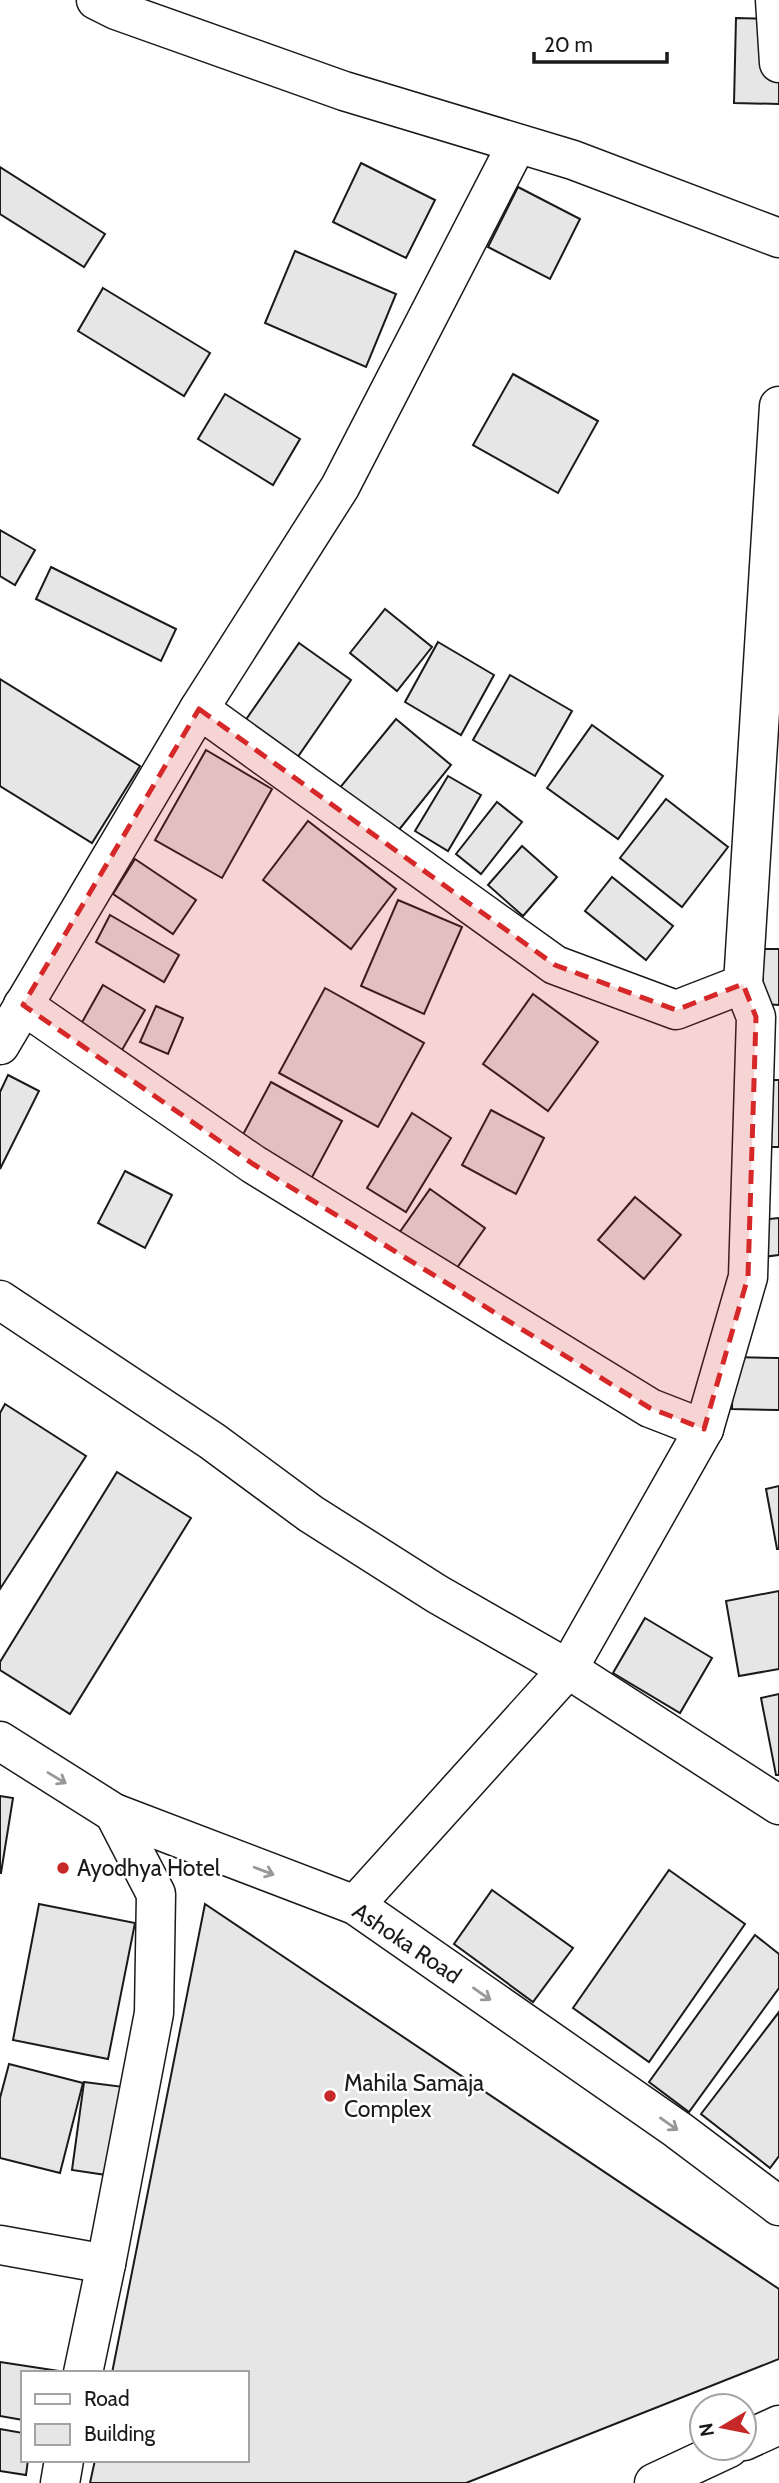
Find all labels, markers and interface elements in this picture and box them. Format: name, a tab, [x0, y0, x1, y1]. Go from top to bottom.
scale bar	[534, 21, 667, 65]
text: 20 m	[544, 32, 593, 57]
one-way arrow	[47, 1772, 67, 1786]
place label: Ayodhya Hotel	[77, 1854, 221, 1882]
marker: Ayodhya Hotel	[55, 1860, 71, 1876]
one-way arrow	[253, 1865, 275, 1878]
street label: Ashoka Road	[347, 1896, 467, 1990]
one-way arrow	[472, 1987, 491, 2001]
place label: Mahila Samaja Complex	[344, 2069, 484, 2123]
marker: Mahila Samaja Complex	[322, 2088, 338, 2104]
one-way arrow	[659, 2117, 678, 2131]
legend	[21, 2371, 248, 2462]
text: Road	[84, 2386, 130, 2411]
north arrow	[688, 2392, 758, 2462]
text: Building	[84, 2421, 156, 2446]
text: N	[694, 2421, 719, 2438]

